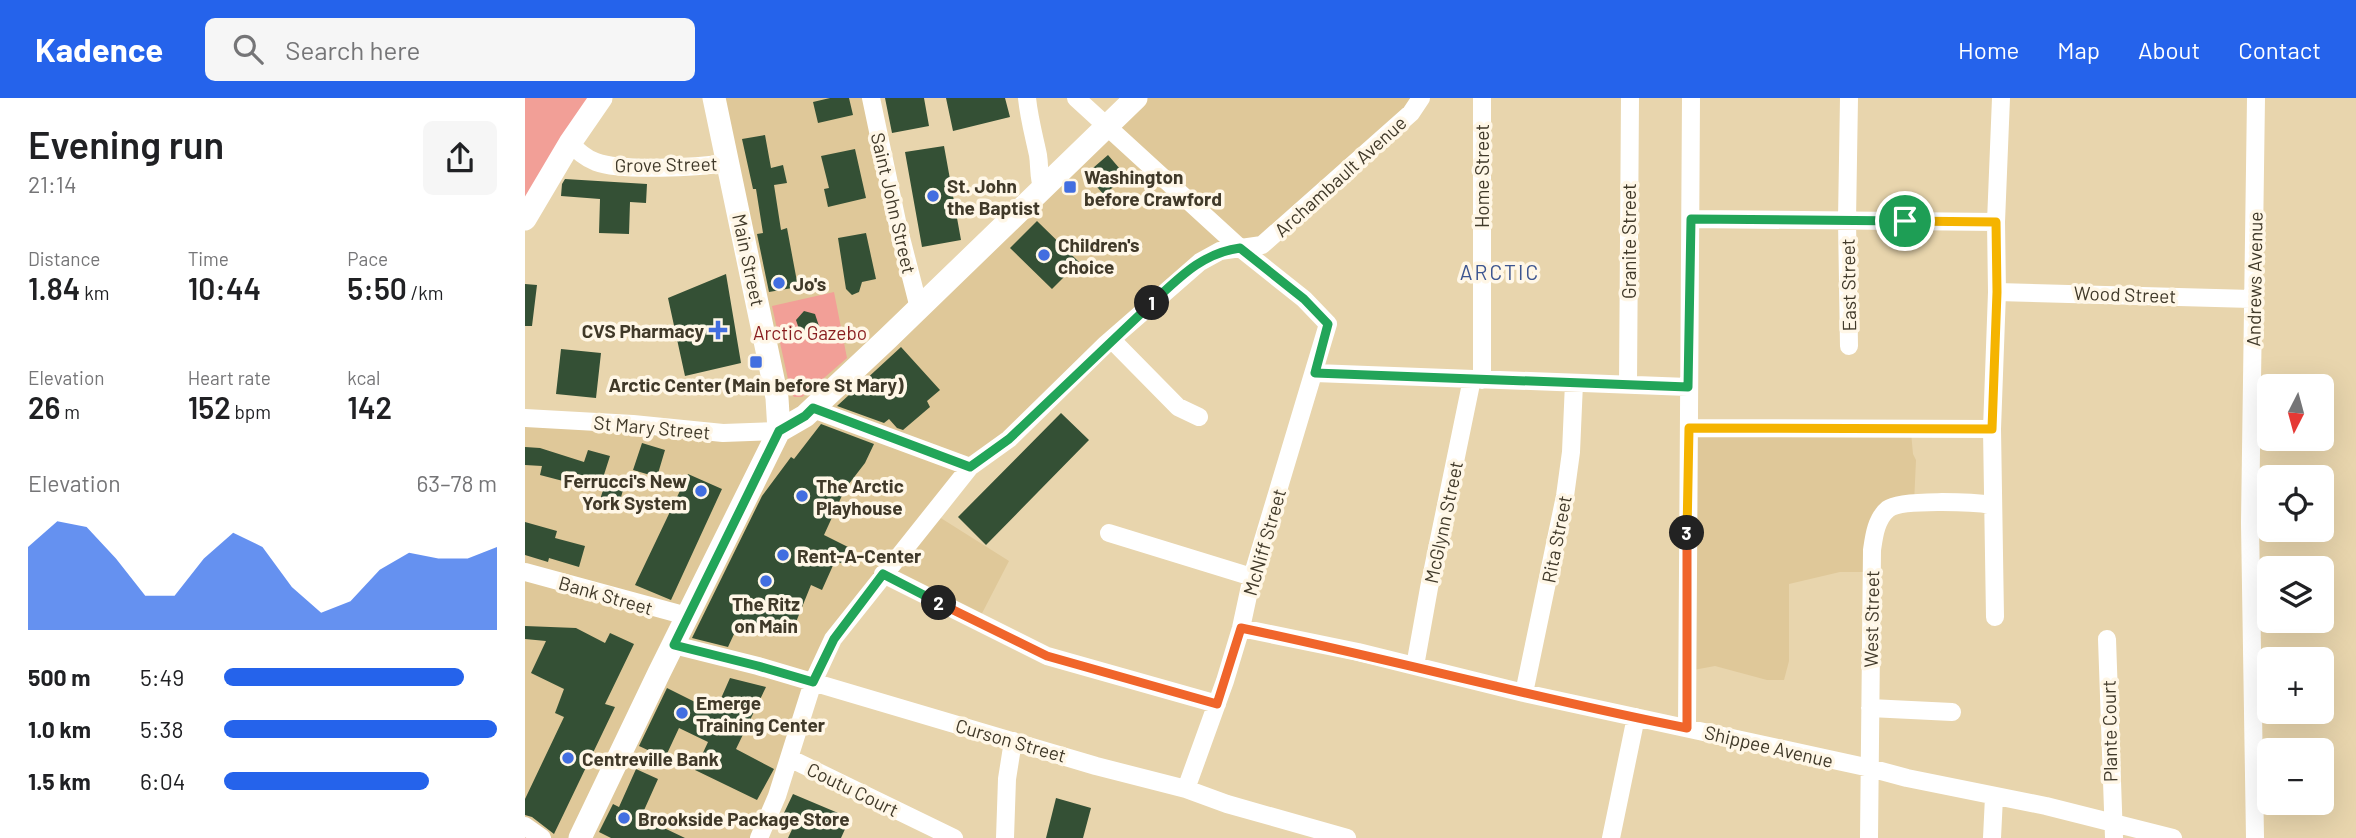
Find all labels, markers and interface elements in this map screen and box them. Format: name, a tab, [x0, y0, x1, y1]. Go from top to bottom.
search box	[205, 18, 695, 81]
text: Kadence	[35, 29, 163, 69]
icon: search	[229, 30, 267, 68]
text: Search here	[285, 34, 420, 65]
text: Home	[1958, 35, 2019, 64]
text: Map	[2057, 35, 2100, 64]
text: About	[2138, 35, 2200, 64]
text: Contact	[2238, 35, 2321, 64]
street label: Archambault Avenue	[1269, 111, 1411, 241]
text: Evening run	[28, 121, 224, 167]
button: share	[423, 121, 497, 195]
street label: Home Street	[1470, 124, 1493, 228]
street label: Saint John Street	[867, 130, 921, 276]
street label: Grove Street	[614, 152, 718, 176]
place label: Washington before Crawford	[1084, 165, 1222, 210]
text: 21:14	[28, 170, 77, 198]
place label: St. John the Baptist	[947, 174, 1040, 219]
marker: Washington before Crawford	[1062, 179, 1078, 195]
street label: Granite Street	[1617, 183, 1640, 299]
marker: St. John the Baptist	[925, 188, 941, 204]
pin	[1875, 191, 1935, 251]
icon: arrive	[1886, 202, 1924, 240]
street label: Andrews Avenue	[2241, 211, 2267, 347]
street label: Main Street	[728, 212, 770, 308]
place label: Children's choice	[1058, 233, 1139, 278]
street label: East Street	[1836, 238, 1860, 332]
text: Distance	[28, 247, 100, 270]
text: Time	[188, 247, 229, 270]
text: Pace	[347, 247, 388, 270]
marker: Children's choice	[1036, 247, 1052, 263]
district label: ARCTIC	[1460, 259, 1540, 284]
text: 1.84	[28, 270, 80, 306]
text: 10:44	[188, 270, 261, 306]
text: 5:50	[347, 270, 407, 306]
place label: Jo's	[793, 272, 826, 295]
marker: Jo's	[771, 275, 787, 291]
text: km	[80, 281, 109, 304]
text: /km	[407, 281, 443, 304]
street label: Wood Street	[2073, 281, 2177, 307]
pin: 1	[1135, 286, 1169, 320]
text: 1	[1148, 291, 1155, 314]
place label: CVS Pharmacy	[582, 319, 704, 342]
park label: Arctic Gazebo	[753, 321, 867, 344]
marker: CVS Pharmacy	[710, 322, 726, 338]
marker: Arctic Center (Main before St Mary)	[748, 354, 764, 370]
text: Elevation	[28, 366, 105, 389]
text: Heart rate	[188, 366, 271, 389]
text: kcal	[347, 366, 380, 389]
place label: Arctic Center (Main before St Mary)	[608, 373, 904, 396]
north arrow	[2257, 374, 2335, 452]
map controls	[2257, 374, 2334, 815]
text: 26	[28, 389, 60, 425]
text: 152	[188, 389, 231, 425]
text: 142	[347, 389, 392, 425]
text: m	[60, 400, 80, 423]
text: bpm	[231, 400, 271, 423]
street label: St Mary Street	[593, 410, 711, 444]
street label: McGlynn Street	[1419, 459, 1467, 585]
button: locate	[2257, 465, 2334, 542]
text: Elevation	[28, 469, 121, 497]
text: 63–78 m	[416, 469, 497, 497]
place label: Ferrucci's New York System	[564, 469, 687, 514]
place label: The Arctic Playhouse	[816, 474, 904, 519]
marker: Ferrucci's New York System	[693, 483, 709, 499]
street label: McNiff Street	[1238, 486, 1290, 598]
marker: The Arctic Playhouse	[794, 488, 810, 504]
street label: Rita Street	[1536, 493, 1576, 585]
pin: 3	[1669, 516, 1705, 550]
text: 3	[1681, 521, 1692, 544]
place label: Rent-A-Center	[797, 544, 922, 567]
marker: Rent-A-Center	[775, 547, 791, 563]
button: layers	[2257, 556, 2334, 633]
street label: West Street	[1859, 570, 1883, 668]
street label: Bank Street	[556, 571, 656, 619]
marker: The Ritz on Main	[758, 573, 774, 589]
pin: 2	[921, 586, 957, 620]
text: 2	[933, 591, 944, 614]
place label: The Ritz on Main	[732, 592, 800, 637]
button: +	[2257, 647, 2334, 724]
text: 500 m	[28, 663, 90, 691]
text: 5:49	[140, 663, 184, 691]
street label: Plante Court	[2097, 680, 2121, 782]
place label: Emerge Training Center	[696, 691, 826, 736]
marker: Emerge Training Center	[674, 705, 690, 721]
street label: Curson Street	[953, 713, 1069, 767]
text: 1.0 km	[28, 715, 91, 743]
text: 5:38	[140, 715, 183, 743]
street label: Shippee Avenue	[1702, 720, 1836, 772]
button: −	[2257, 738, 2334, 815]
place label: Centreville Bank	[582, 747, 719, 770]
marker: Centreville Bank	[560, 750, 576, 766]
street label: Coutu Court	[803, 757, 903, 821]
text: 1.5 km	[28, 767, 91, 795]
text: 6:04	[140, 767, 185, 795]
place label: Brookside Package Store	[638, 807, 850, 830]
marker: Brookside Package Store	[616, 810, 632, 826]

